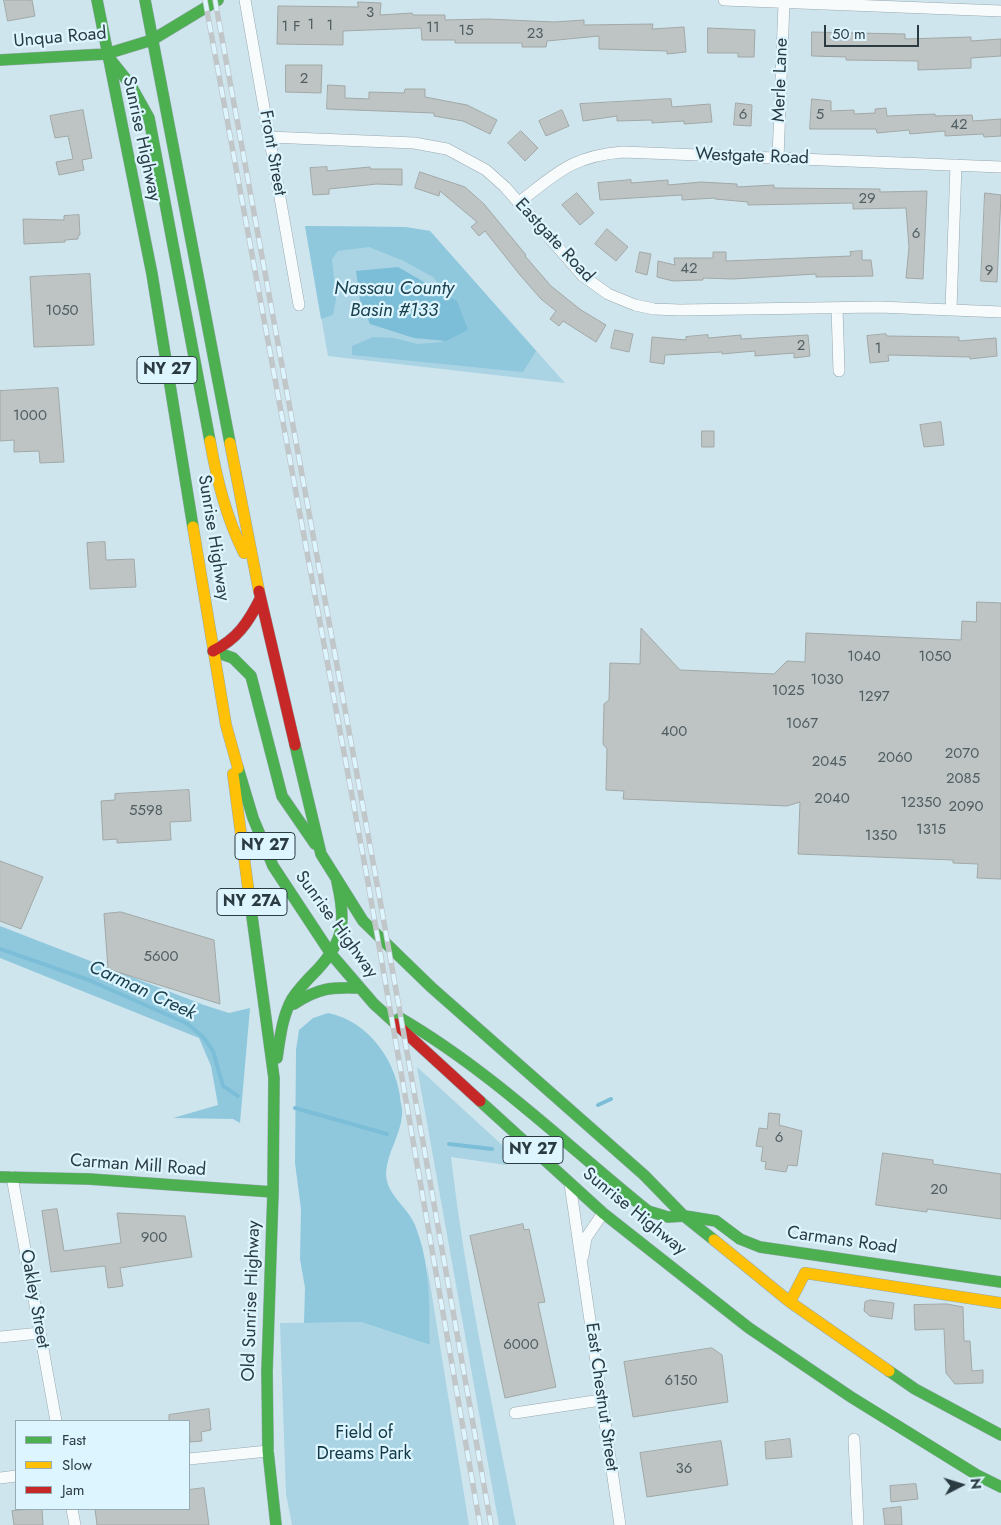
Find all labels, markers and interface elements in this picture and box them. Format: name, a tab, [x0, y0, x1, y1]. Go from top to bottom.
house number: 3	[366, 4, 374, 22]
scale bar	[826, 15, 921, 47]
house number: 1	[308, 16, 314, 34]
house number: 1	[327, 17, 333, 35]
house number: 1 F	[282, 18, 300, 36]
house number: 11	[426, 19, 440, 37]
house number: 15	[458, 22, 474, 40]
street label: Unqua Road	[13, 23, 107, 53]
text: 50 m	[832, 23, 866, 45]
house number: 23	[527, 25, 543, 43]
street label: Merle Lane	[769, 37, 793, 123]
house number: 2	[300, 70, 308, 88]
street label: Sunrise Highway	[117, 74, 165, 204]
house number: 6	[739, 106, 747, 124]
house number: 5	[816, 106, 824, 124]
street label: Front Street	[254, 109, 290, 197]
house number: 42	[950, 116, 968, 134]
street label: Westgate Road	[695, 144, 809, 170]
house number: 29	[858, 190, 876, 208]
street label: Eastgate Road	[510, 195, 598, 287]
house number: 6	[912, 225, 920, 243]
house number: 42	[680, 260, 698, 278]
house number: 9	[985, 262, 993, 280]
water label: Nassau County Basin #133	[334, 278, 454, 322]
house number: 1050	[45, 302, 79, 320]
house number: 2	[797, 337, 805, 355]
house number: 1	[875, 340, 881, 358]
road number: NY 27	[137, 356, 197, 384]
house number: 1000	[13, 407, 47, 425]
street label: Sunrise Highway	[192, 473, 234, 603]
house number: 1040	[847, 648, 881, 666]
house number: 1050	[918, 648, 952, 666]
house number: 1030	[811, 671, 843, 689]
house number: 1025	[772, 682, 804, 700]
house number: 1297	[858, 688, 890, 706]
house number: 1067	[786, 715, 818, 733]
house number: 400	[661, 723, 687, 741]
house number: 2070	[945, 745, 979, 763]
house number: 2060	[877, 749, 913, 767]
house number: 2045	[812, 753, 846, 771]
house number: 2085	[946, 770, 980, 788]
house number: 2040	[814, 790, 850, 808]
house number: 12350	[901, 794, 941, 812]
house number: 2090	[948, 798, 984, 816]
house number: 5598	[129, 802, 163, 820]
house number: 1315	[916, 821, 946, 839]
house number: 1350	[865, 827, 897, 845]
road number: NY 27	[235, 832, 295, 859]
street label: Sunrise Highway	[290, 867, 382, 983]
road number: NY 27A	[217, 889, 287, 916]
house number: 5600	[143, 948, 179, 966]
water label: Carman Creek	[85, 956, 199, 1026]
house number: 6	[775, 1129, 783, 1147]
road number: NY 27	[503, 1136, 563, 1164]
street label: Carman Mill Road	[69, 1150, 207, 1182]
street label: Sunrise Highway	[578, 1164, 690, 1260]
house number: 20	[930, 1181, 948, 1199]
street label: Old Sunrise Highway	[238, 1220, 266, 1382]
street label: Carmans Road	[786, 1223, 898, 1259]
house number: 900	[141, 1229, 167, 1247]
street label: Oakley Street	[15, 1248, 53, 1350]
street label: East Chestnut Street	[580, 1321, 622, 1473]
house number: 6000	[503, 1336, 539, 1354]
house number: 6150	[665, 1372, 697, 1390]
legend	[15, 1420, 190, 1510]
park label: Field of Dreams Park	[317, 1423, 411, 1466]
text: Fast	[62, 1429, 86, 1451]
text: Slow	[62, 1454, 92, 1476]
house number: 36	[676, 1460, 692, 1478]
north arrow	[936, 1460, 986, 1510]
text: N	[965, 1477, 986, 1490]
text: Jam	[62, 1479, 85, 1501]

